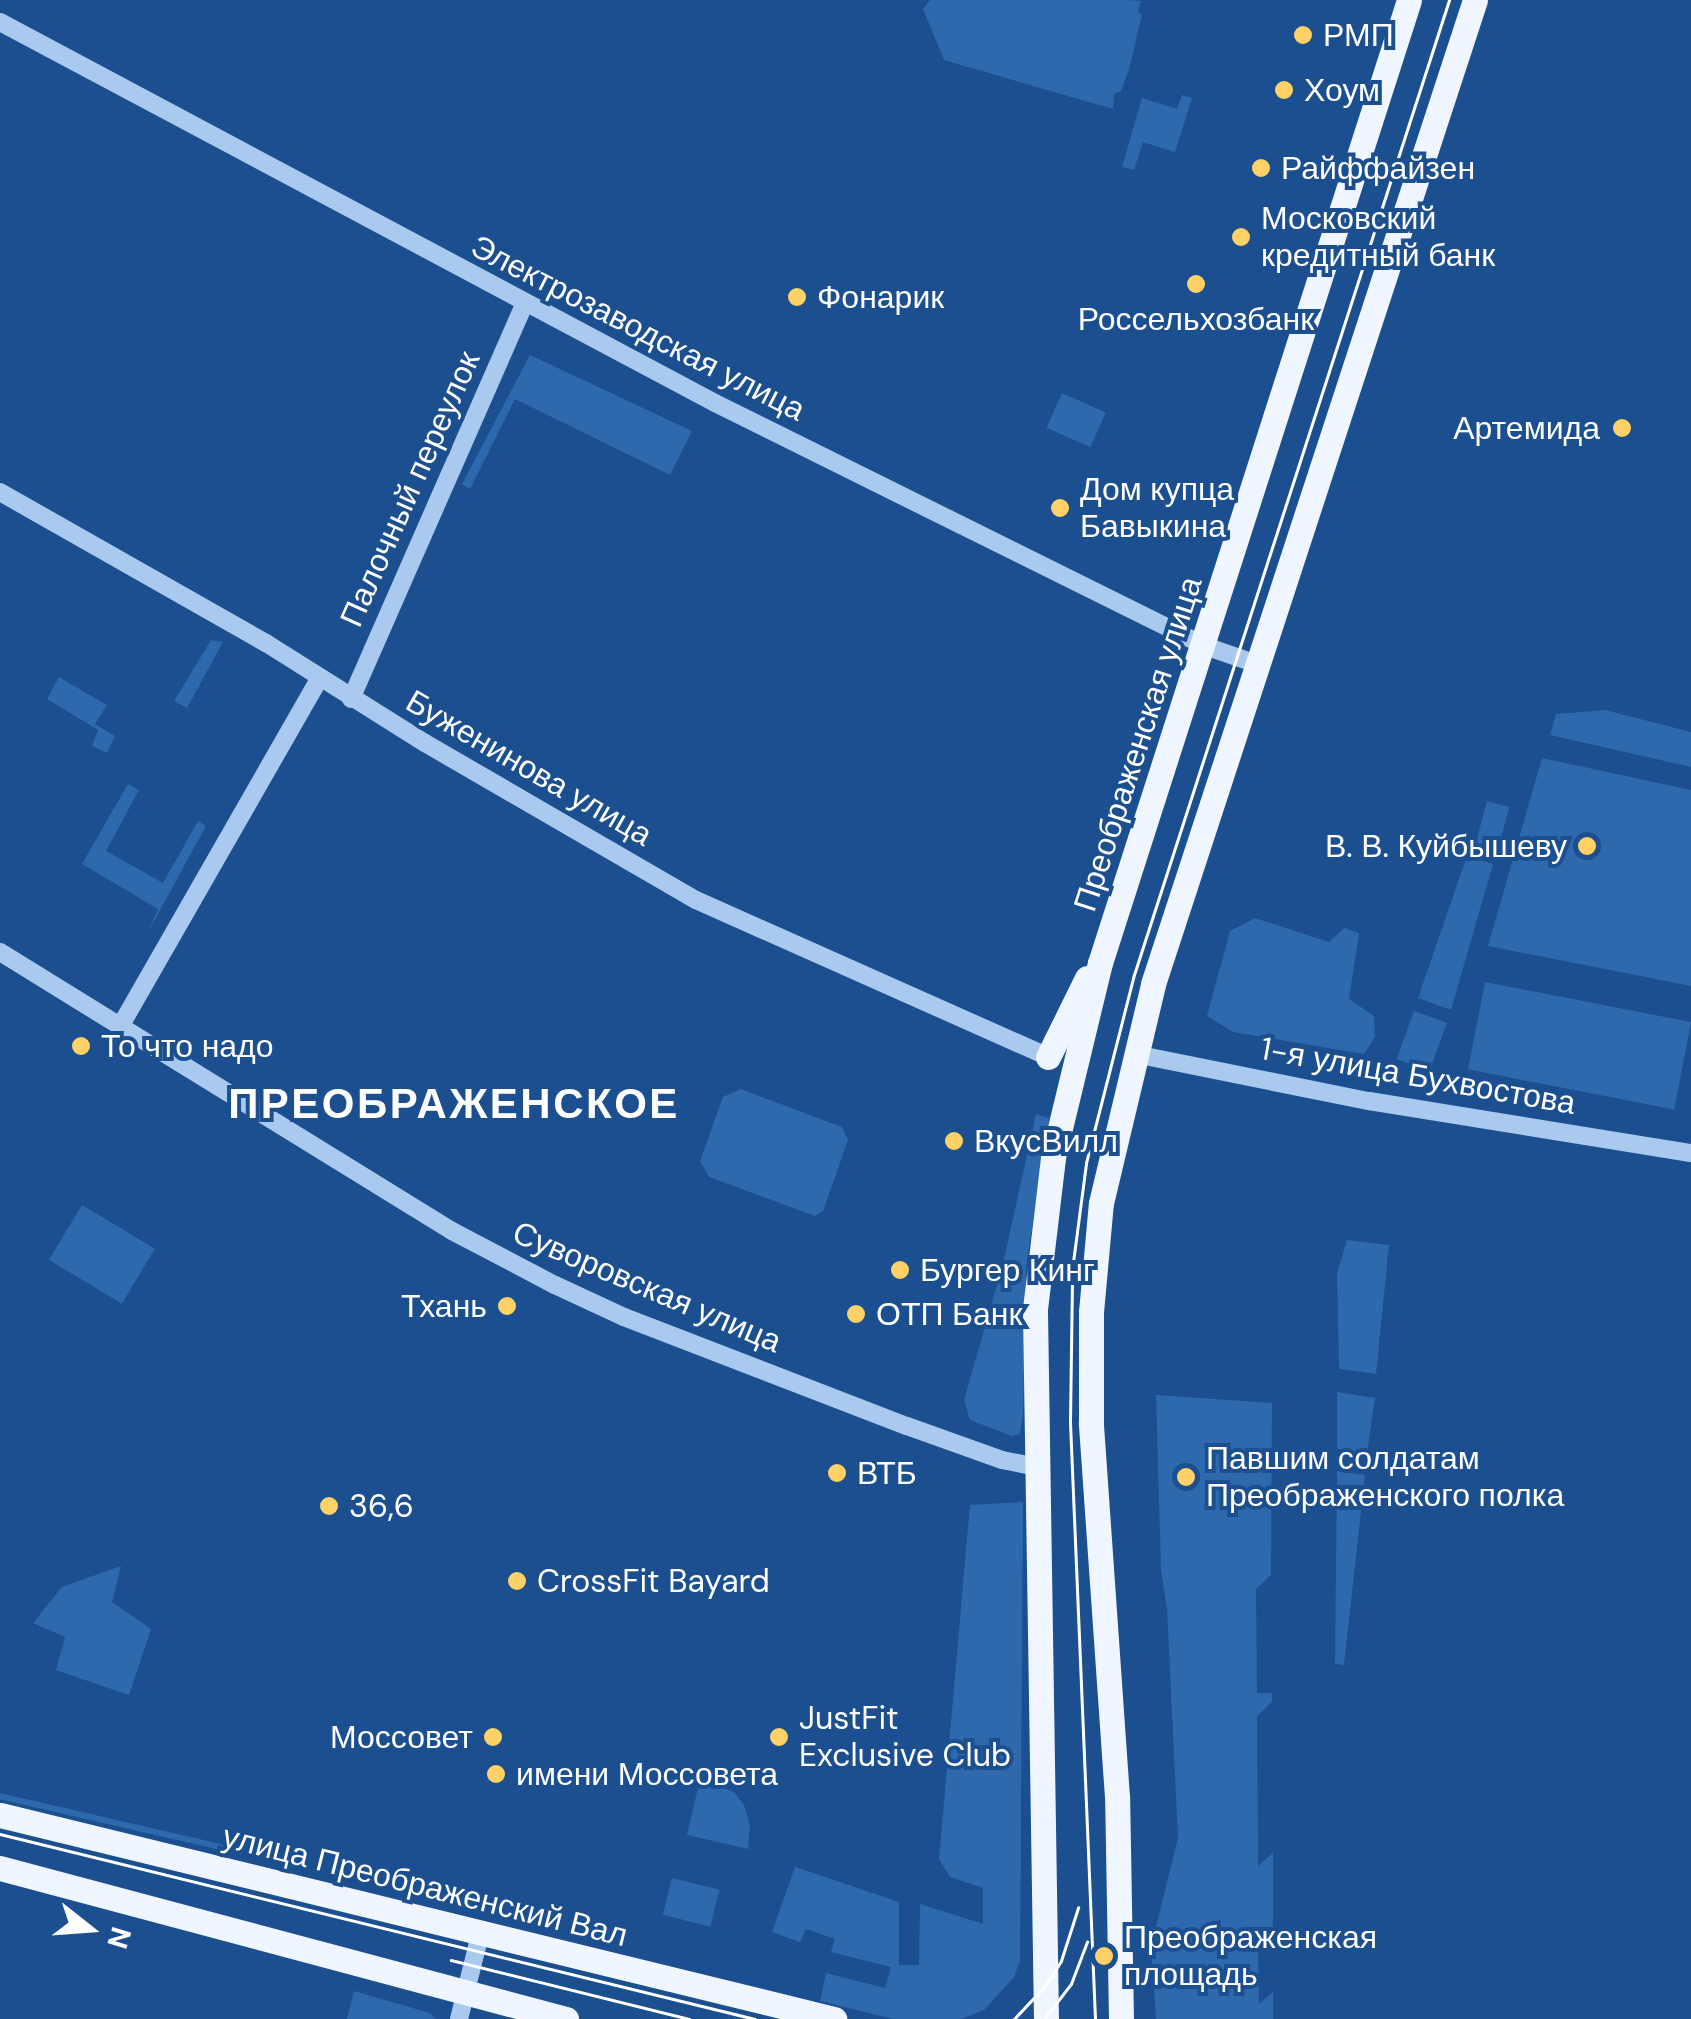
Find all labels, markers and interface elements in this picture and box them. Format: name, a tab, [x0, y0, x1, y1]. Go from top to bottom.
place label: РМП	[1323, 16, 1394, 54]
marker: РМП	[1292, 24, 1314, 46]
place label: Хоум	[1304, 71, 1380, 109]
marker: Хоум	[1273, 79, 1295, 101]
place label: Райффайзен	[1281, 149, 1475, 187]
marker: Райффайзен	[1250, 157, 1272, 179]
place label: Московский кредитный банк	[1261, 200, 1495, 275]
marker: Московский кредитный банк	[1230, 226, 1252, 248]
street label: Электрозаводская улица	[465, 227, 811, 429]
marker: Россельхозбанк	[1185, 273, 1207, 295]
place label: Фонарик	[817, 278, 944, 316]
marker: Фонарик	[786, 286, 808, 308]
place label: Россельхозбанк	[1078, 300, 1314, 338]
street label: Палочный переулок	[332, 345, 488, 633]
place label: Артемида	[1453, 409, 1600, 447]
marker: Артемида	[1609, 415, 1635, 441]
place label: Дом купца Бавыкина	[1080, 471, 1234, 546]
marker: Дом купца Бавыкина	[1049, 497, 1071, 519]
street label: Преображенская улица	[1066, 572, 1210, 916]
street label: Буженинова улица	[399, 682, 659, 854]
place label: В. В. Куйбышеву	[1325, 827, 1567, 865]
marker: В. В. Куйбышеву	[1576, 835, 1598, 857]
place label: То что надо	[101, 1027, 274, 1065]
street label: 1-я улица Бухвостова	[1258, 1029, 1578, 1123]
marker: То что надо	[70, 1035, 92, 1057]
district label: ПРЕОБРАЖЕНСКОЕ	[228, 1079, 680, 1129]
place label: ВкусВилл	[974, 1122, 1118, 1160]
marker: ВкусВилл	[943, 1130, 965, 1152]
street label: Суворовская улица	[507, 1213, 787, 1361]
place label: Бургер Кинг	[920, 1251, 1095, 1289]
marker: Бургер Кинг	[889, 1259, 911, 1281]
place label: Тхань	[401, 1287, 487, 1325]
marker: Тхань	[496, 1295, 518, 1317]
place label: ОТП Банк	[876, 1295, 1022, 1333]
marker: ОТП Банк	[845, 1303, 867, 1325]
place label: Павшим солдатам Преображенского полка	[1206, 1440, 1564, 1515]
place label: ВТБ	[857, 1454, 917, 1492]
marker: ВТБ	[826, 1462, 848, 1484]
marker: Павшим солдатам Преображенского полка	[1175, 1466, 1197, 1488]
place label: 36,6	[349, 1487, 414, 1525]
marker: 36,6	[318, 1495, 340, 1517]
place label: CrossFit Bayard	[537, 1562, 770, 1600]
marker: CrossFit Bayard	[506, 1570, 528, 1592]
place label: JustFit Exclusive Club	[799, 1700, 1011, 1775]
place label: Моссовет	[330, 1718, 473, 1756]
marker: Моссовет	[482, 1726, 504, 1748]
marker: JustFit Exclusive Club	[768, 1726, 790, 1748]
place label: имени Моссовета	[516, 1755, 778, 1793]
marker: имени Моссовета	[485, 1763, 507, 1785]
street label: улица Преображенский Вал	[219, 1817, 631, 1955]
north arrow	[40, 1879, 140, 1979]
place label: Преображенская площадь	[1124, 1919, 1377, 1994]
text: N	[98, 1923, 140, 1953]
marker: Преображенская площадь	[1093, 1945, 1115, 1967]

